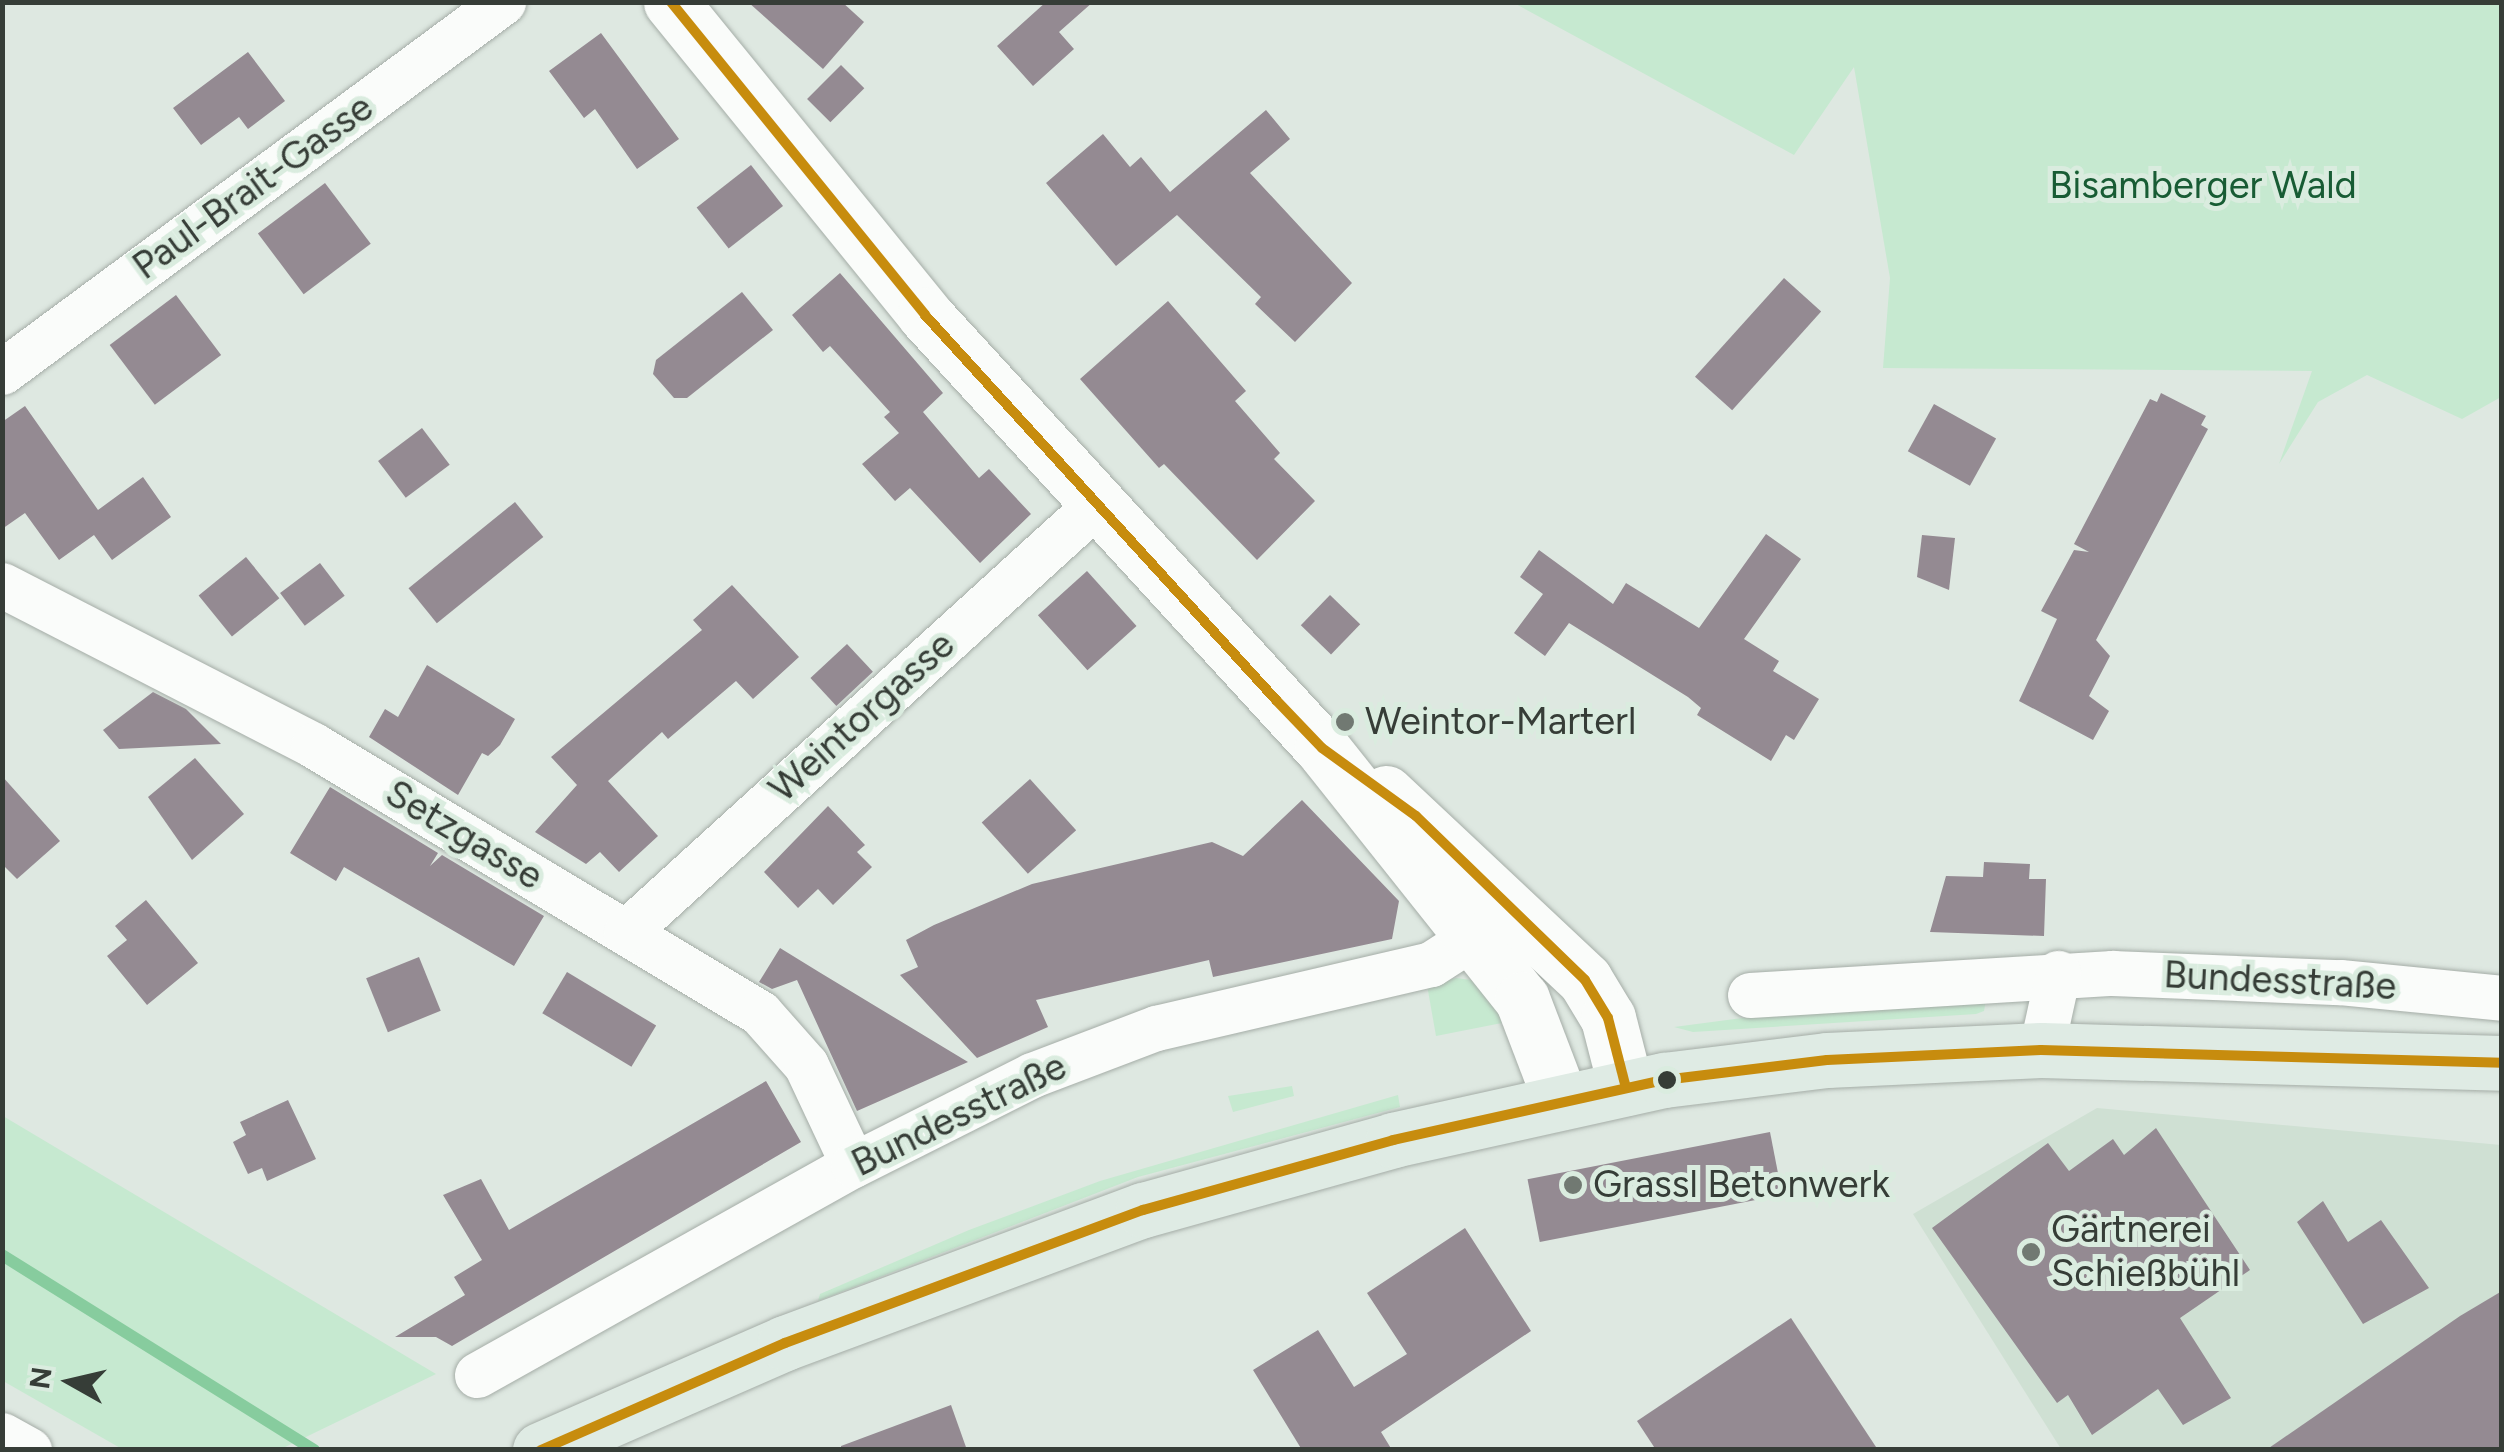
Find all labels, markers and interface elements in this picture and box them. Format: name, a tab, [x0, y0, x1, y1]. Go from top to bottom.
street label: Paul-Brait-Gasse	[124, 85, 382, 289]
park label: Bisamberger Wald	[2049, 163, 2357, 209]
street label: Weintorgasse	[760, 622, 964, 812]
place label: Weintor-Marterl	[1365, 699, 1636, 745]
marker: Weintor-Marterl	[1334, 711, 1356, 733]
street label: Setzgasse	[377, 770, 551, 900]
street label: Bundesstraße	[2163, 952, 2397, 1010]
street label: Bundesstraße	[844, 1043, 1074, 1187]
unlabelled marker	[1657, 1070, 1677, 1090]
place label: Grassl Betonwerk	[1593, 1162, 1890, 1208]
marker: Grassl Betonwerk	[1562, 1174, 1584, 1196]
place label: Gärtnerei Schießbühl	[2051, 1207, 2240, 1296]
marker: Gärtnerei Schießbühl	[2020, 1241, 2042, 1263]
north arrow	[20, 1332, 120, 1432]
text: N	[22, 1365, 59, 1391]

